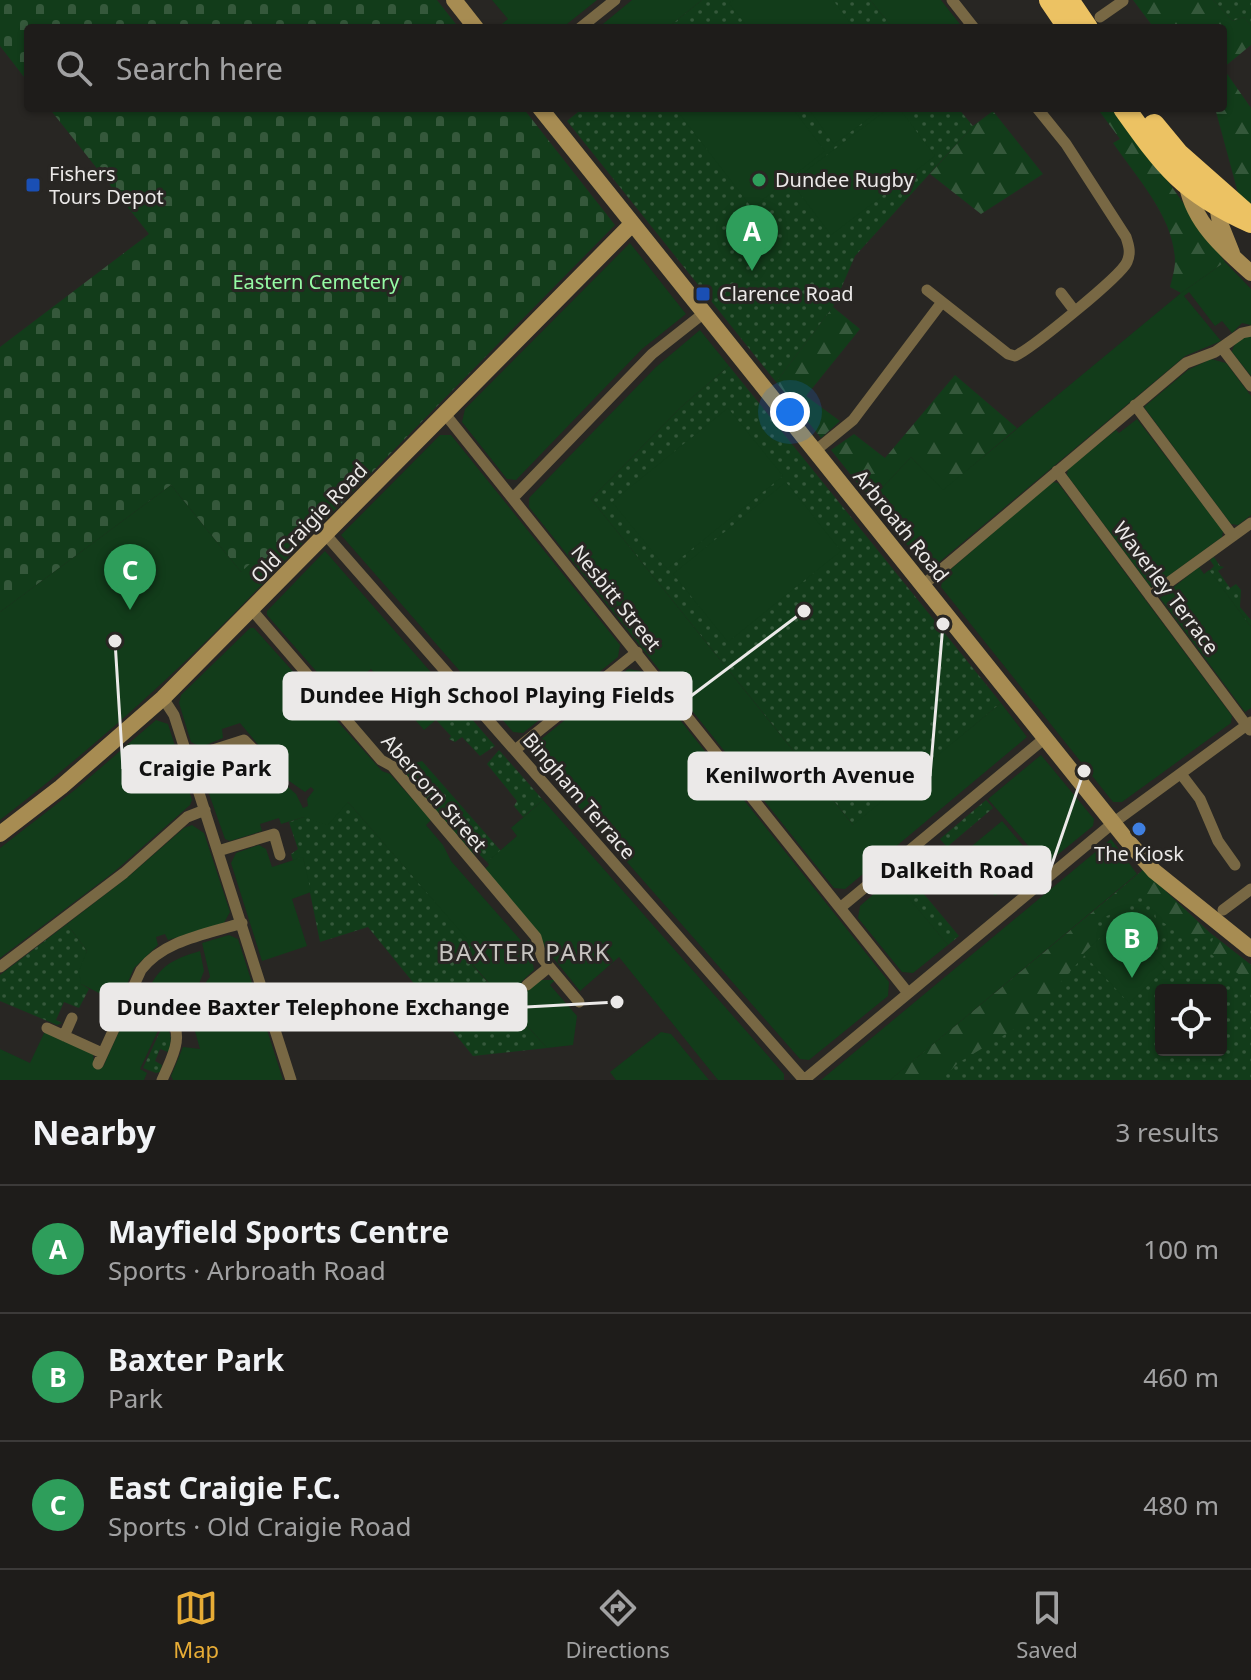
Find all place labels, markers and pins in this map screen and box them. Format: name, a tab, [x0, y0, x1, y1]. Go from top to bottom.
place label: Fishers Tours Depot	[49, 160, 164, 210]
place label: Dundee Rugby	[775, 166, 914, 193]
marker: Dundee Rugby	[750, 171, 768, 189]
marker: Fishers Tours Depot	[24, 176, 42, 194]
pin: A	[726, 205, 778, 271]
place label: Clarence Road	[719, 280, 854, 307]
marker: Clarence Road	[694, 285, 712, 303]
pin: C	[104, 544, 156, 610]
callout: Dundee High School Playing Fields	[284, 673, 691, 719]
callout: Craigie Park	[123, 746, 287, 792]
callout: Kenilworth Avenue	[689, 753, 930, 799]
marker: The Kiosk	[1130, 820, 1148, 838]
place label: The Kiosk	[1094, 840, 1184, 867]
callout: Dalkeith Road	[864, 847, 1050, 893]
pin: B	[1106, 912, 1158, 978]
callout: Dundee Baxter Telephone Exchange	[101, 984, 526, 1030]

